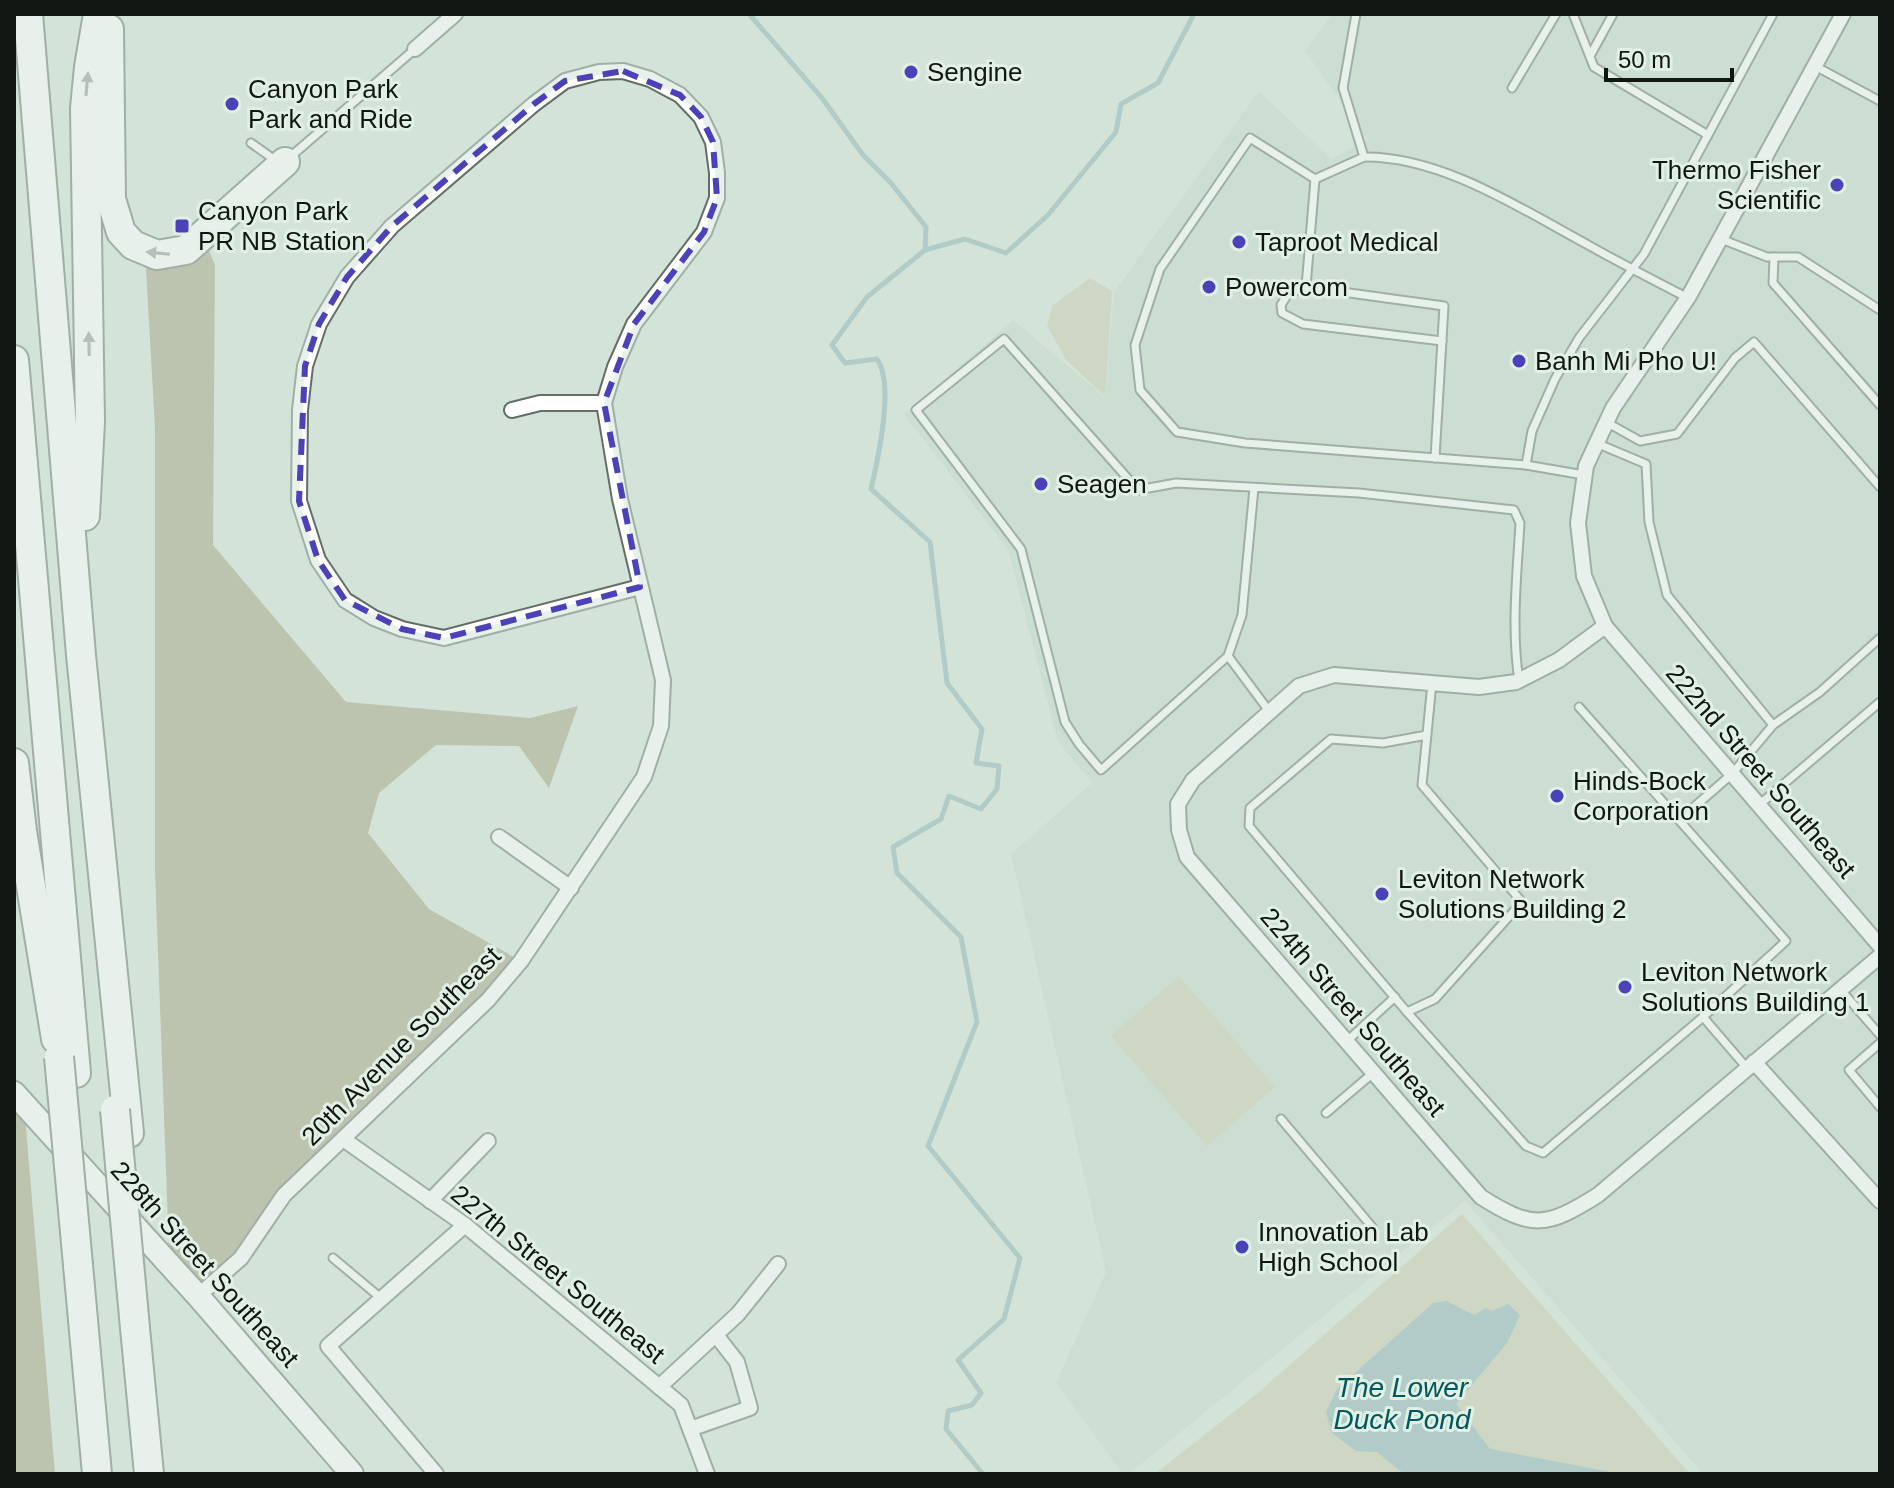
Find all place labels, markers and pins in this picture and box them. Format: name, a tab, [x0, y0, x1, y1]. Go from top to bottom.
place label: Sengine	[927, 57, 1022, 87]
marker: Sengine	[902, 63, 920, 81]
place label: Canyon Park Park and Ride	[248, 74, 413, 134]
marker: Canyon Park Park and Ride	[223, 95, 241, 113]
place label: Thermo Fisher Scientific	[1652, 155, 1821, 215]
marker: Thermo Fisher Scientific	[1828, 176, 1846, 194]
place label: Canyon Park PR NB Station	[198, 196, 366, 256]
marker: Canyon Park PR NB Station	[173, 217, 191, 235]
place label: Taproot Medical	[1255, 227, 1439, 257]
marker: Taproot Medical	[1230, 233, 1248, 251]
place label: Powercom	[1225, 272, 1348, 302]
marker: Powercom	[1200, 278, 1218, 296]
place label: Banh Mi Pho U!	[1535, 346, 1717, 376]
marker: Banh Mi Pho U!	[1510, 352, 1528, 370]
place label: Seagen	[1057, 469, 1147, 499]
marker: Seagen	[1032, 475, 1050, 493]
place label: Hinds-Bock Corporation	[1573, 766, 1709, 826]
marker: Hinds-Bock Corporation	[1548, 787, 1566, 805]
place label: Leviton Network Solutions Building 2	[1398, 864, 1626, 924]
marker: Leviton Network Solutions Building 2	[1373, 885, 1391, 903]
place label: Leviton Network Solutions Building 1	[1641, 957, 1869, 1017]
marker: Leviton Network Solutions Building 1	[1616, 978, 1634, 996]
place label: Innovation Lab High School	[1258, 1217, 1429, 1277]
marker: Innovation Lab High School	[1233, 1238, 1251, 1256]

